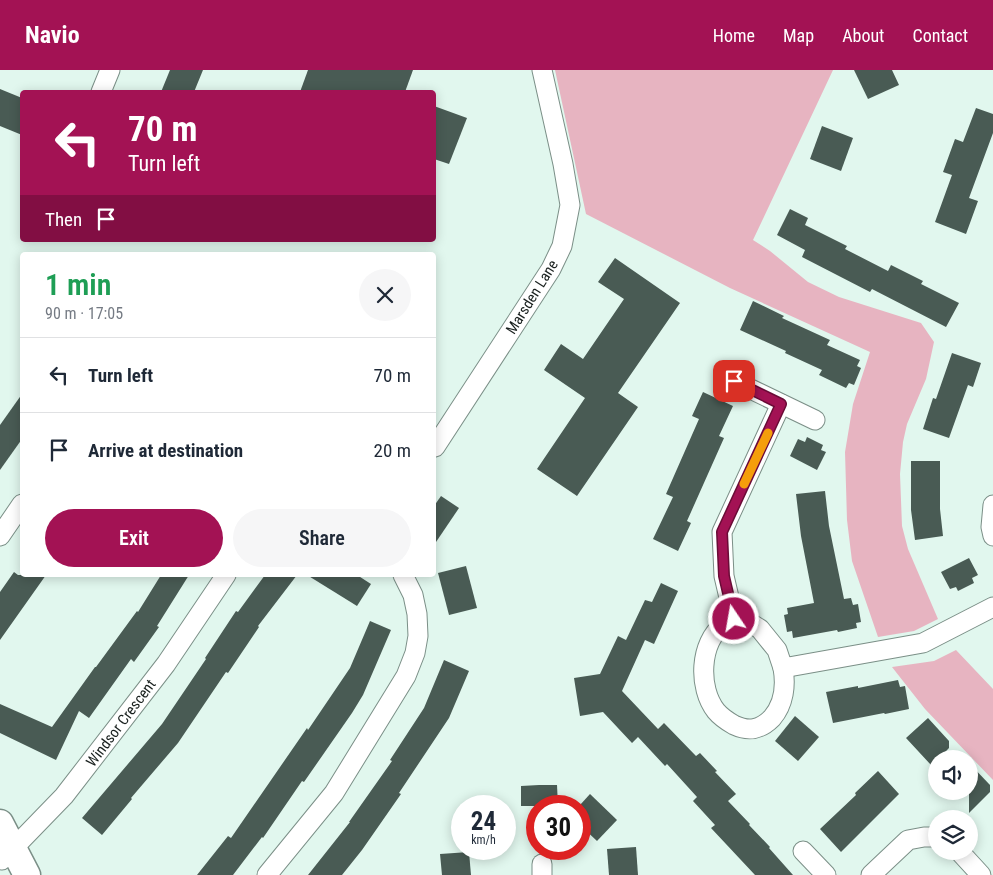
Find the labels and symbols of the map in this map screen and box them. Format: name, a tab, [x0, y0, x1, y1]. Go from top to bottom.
street label: Marsden Lane	[502, 257, 562, 337]
pin	[713, 360, 755, 402]
position arrow	[707, 592, 759, 644]
street label: Windsor Crescent	[82, 676, 160, 770]
speed limit sign: 30	[526, 795, 591, 860]

